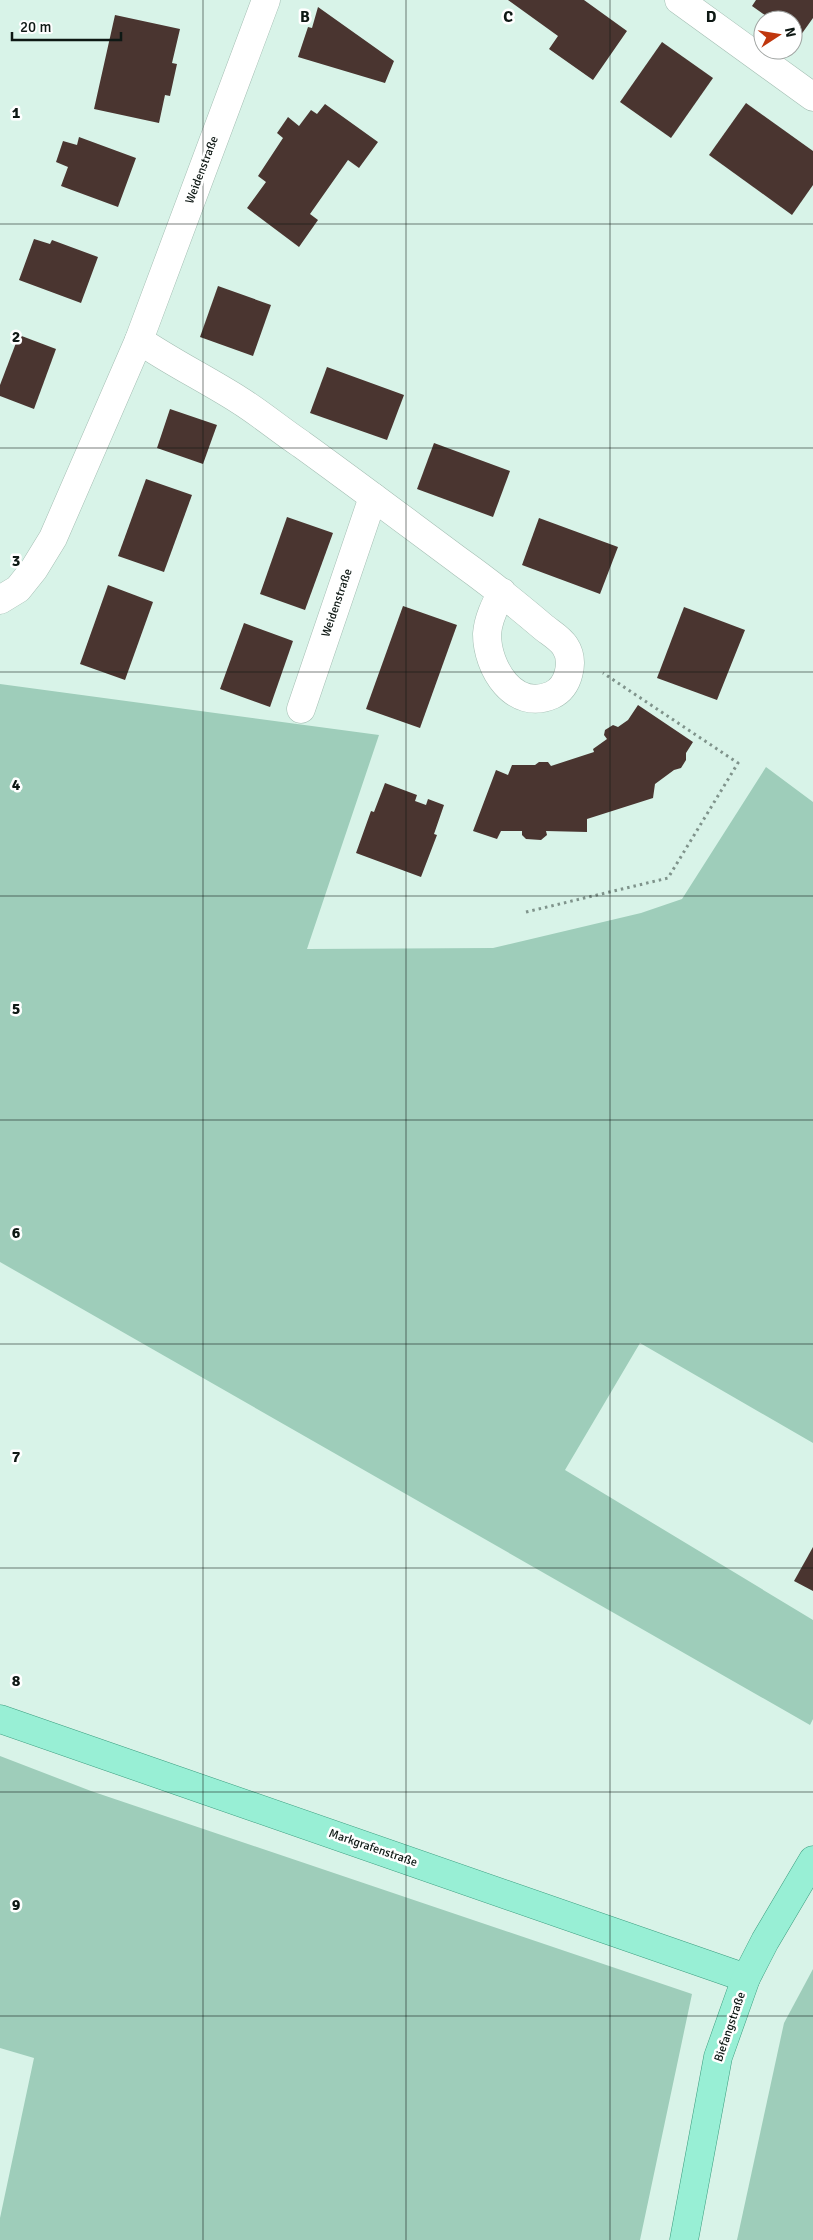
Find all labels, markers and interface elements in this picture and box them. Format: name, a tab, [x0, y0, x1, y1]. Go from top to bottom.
text: B	[300, 7, 310, 27]
text: C	[503, 7, 513, 27]
text: D	[706, 7, 717, 27]
scale bar	[12, 10, 121, 42]
north arrow	[753, 10, 803, 60]
text: 20 m	[20, 18, 51, 36]
text: N	[781, 26, 800, 39]
text: 1	[12, 103, 21, 123]
street label: Weidenstraße	[182, 134, 222, 206]
text: 2	[12, 327, 20, 347]
text: 3	[12, 551, 20, 571]
street label: Weidenstraße	[318, 567, 356, 639]
text: 4	[12, 775, 21, 795]
text: 5	[12, 999, 20, 1019]
text: 6	[12, 1223, 21, 1243]
text: 7	[12, 1447, 21, 1467]
text: 8	[12, 1671, 21, 1691]
street label: Markgrafenstraße	[327, 1826, 419, 1870]
text: 9	[12, 1895, 21, 1915]
street label: Biefangstraße	[711, 1990, 749, 2064]

